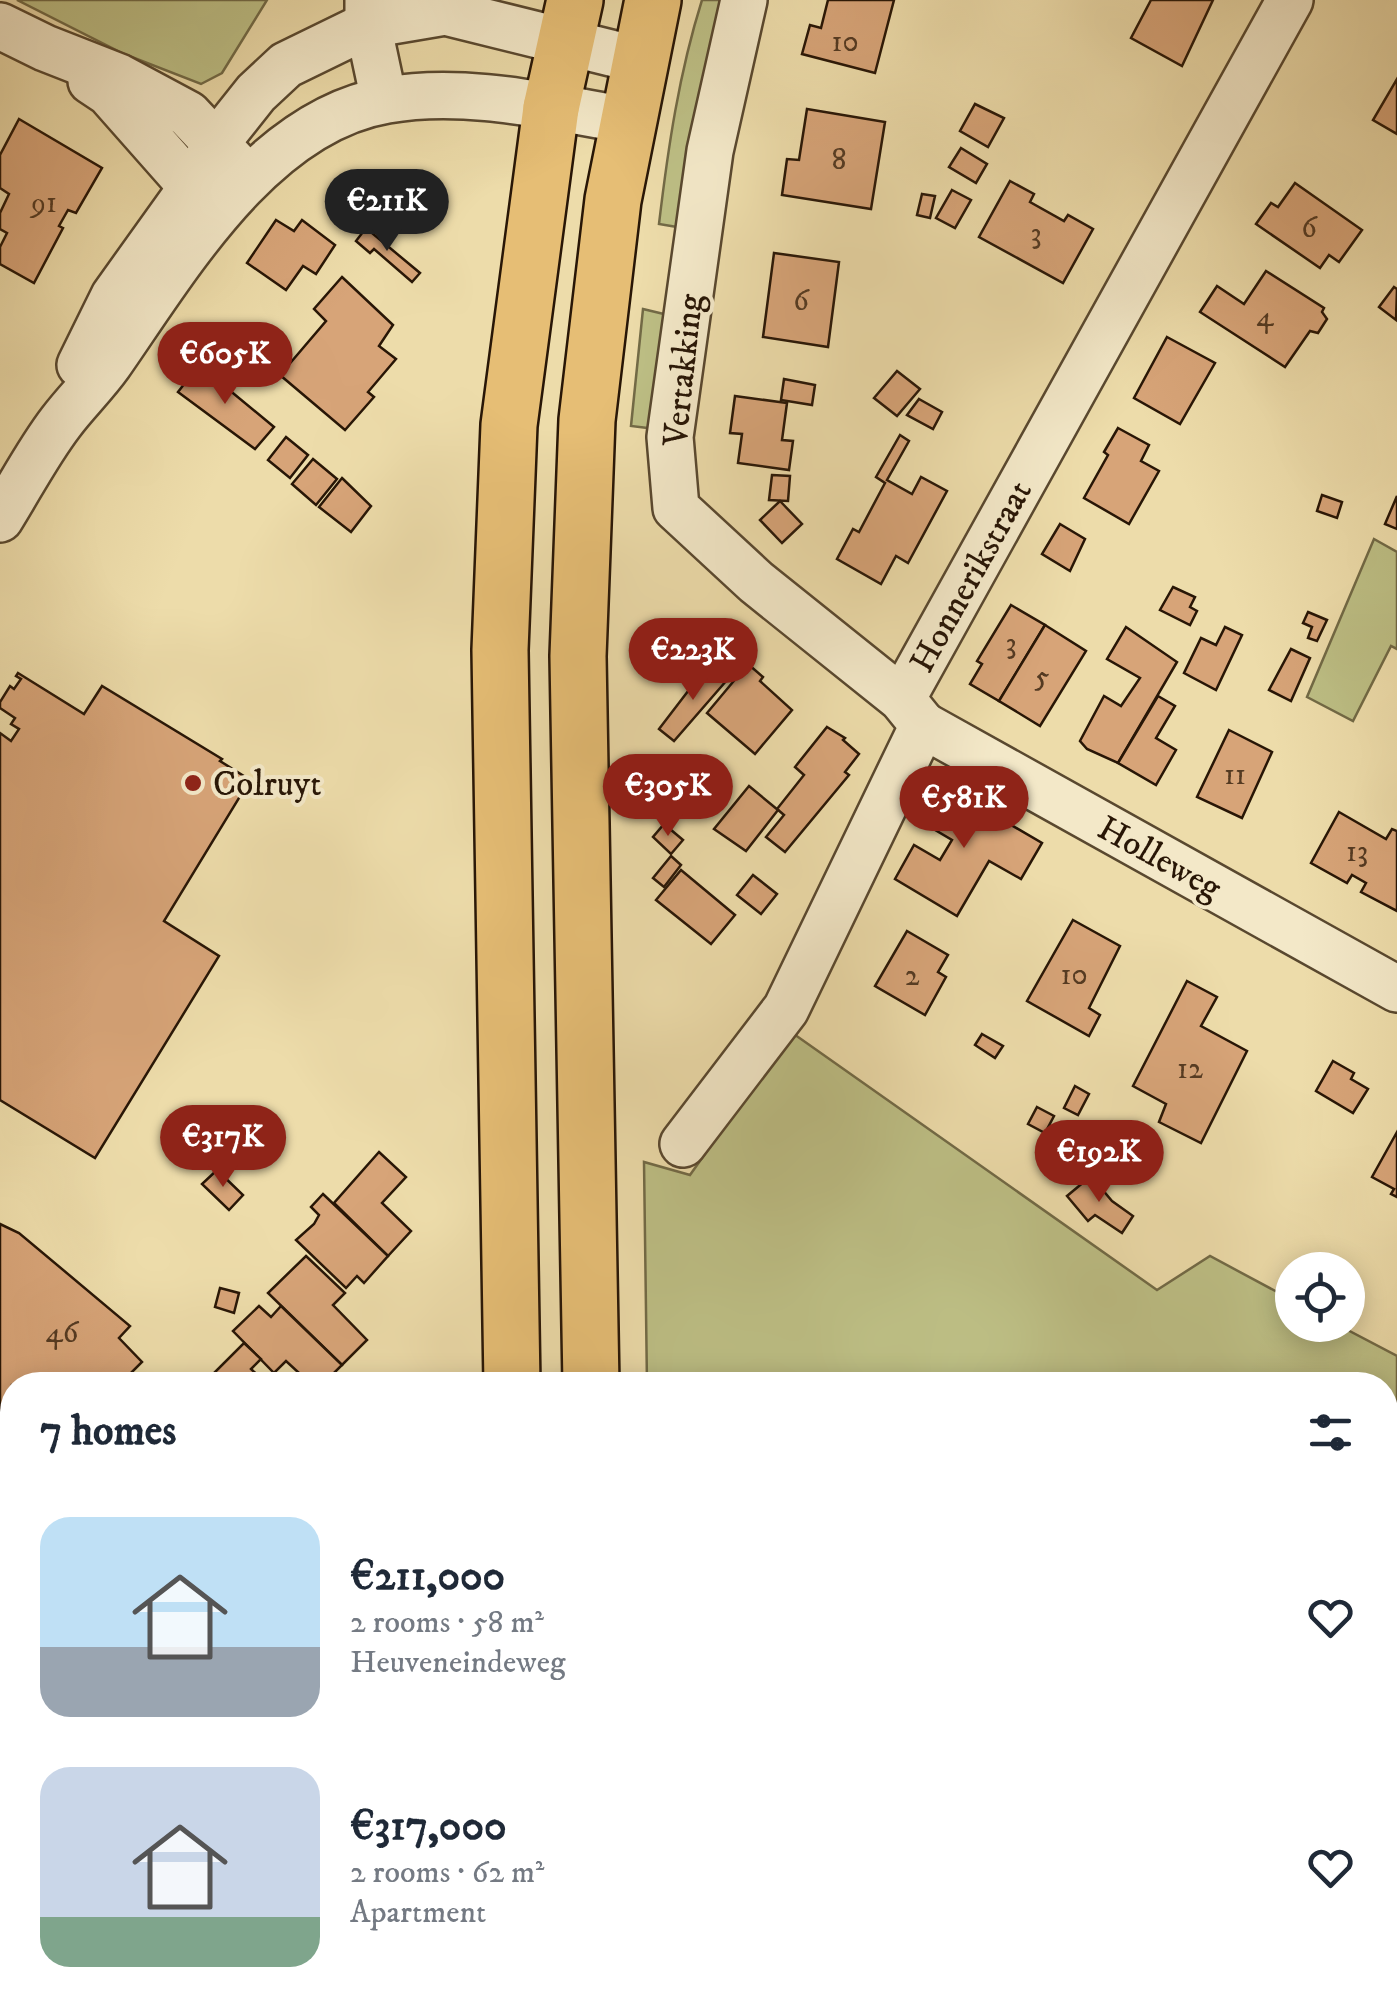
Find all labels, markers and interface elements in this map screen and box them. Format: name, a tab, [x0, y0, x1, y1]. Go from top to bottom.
house number: 10	[831, 24, 859, 61]
house number: 8	[831, 142, 847, 179]
pin: €211K	[317, 169, 457, 254]
text: €211K	[347, 181, 427, 221]
house number: 91	[29, 185, 57, 222]
house number: 6	[1301, 210, 1318, 247]
house number: 3	[1030, 216, 1042, 253]
house number: 6	[793, 283, 810, 320]
street label: Vertakking	[654, 291, 714, 450]
house number: 4	[1256, 299, 1274, 336]
pin: €605K	[155, 322, 295, 407]
text: €605K	[179, 334, 271, 374]
street label: Honnerikstraat	[901, 473, 1043, 681]
pin: €223K	[623, 618, 763, 703]
house number: 3	[1005, 626, 1017, 663]
text: €223K	[651, 630, 735, 670]
house number: 5	[1035, 659, 1050, 696]
pin: €305K	[598, 754, 738, 839]
house number: 11	[1224, 757, 1246, 794]
place label: Colruyt	[213, 763, 321, 807]
text: €305K	[625, 766, 711, 806]
pin: €581K	[894, 766, 1034, 851]
marker: Colruyt	[182, 772, 204, 794]
text: €581K	[922, 778, 1006, 818]
street label: Holleweg	[1089, 807, 1230, 911]
house number: 13	[1346, 834, 1368, 871]
house number: 10	[1060, 957, 1088, 994]
house number: 2	[905, 958, 920, 995]
house number: 12	[1177, 1051, 1203, 1088]
pin: €317K	[153, 1105, 293, 1190]
text: €317K	[182, 1117, 264, 1157]
pin: €192K	[1029, 1120, 1169, 1205]
text: €192K	[1057, 1132, 1141, 1172]
map controls	[1275, 1252, 1365, 1342]
button: locate	[1275, 1252, 1365, 1342]
house number: 46	[46, 1315, 80, 1352]
icon: filters	[1303, 1405, 1358, 1460]
text: 7 homes	[40, 1406, 176, 1458]
text: €211,000	[350, 1551, 505, 1603]
icon: home	[120, 1557, 240, 1677]
icon: heart	[1303, 1590, 1358, 1645]
text: 2 rooms · 58 m²	[350, 1603, 544, 1643]
text: Heuveneindeweg	[350, 1643, 566, 1683]
text: €317,000	[350, 1801, 507, 1853]
icon: home	[120, 1807, 240, 1927]
icon: heart	[1303, 1840, 1358, 1895]
text: 2 rooms · 62 m²	[350, 1853, 544, 1893]
text: Apartment	[350, 1893, 486, 1933]

